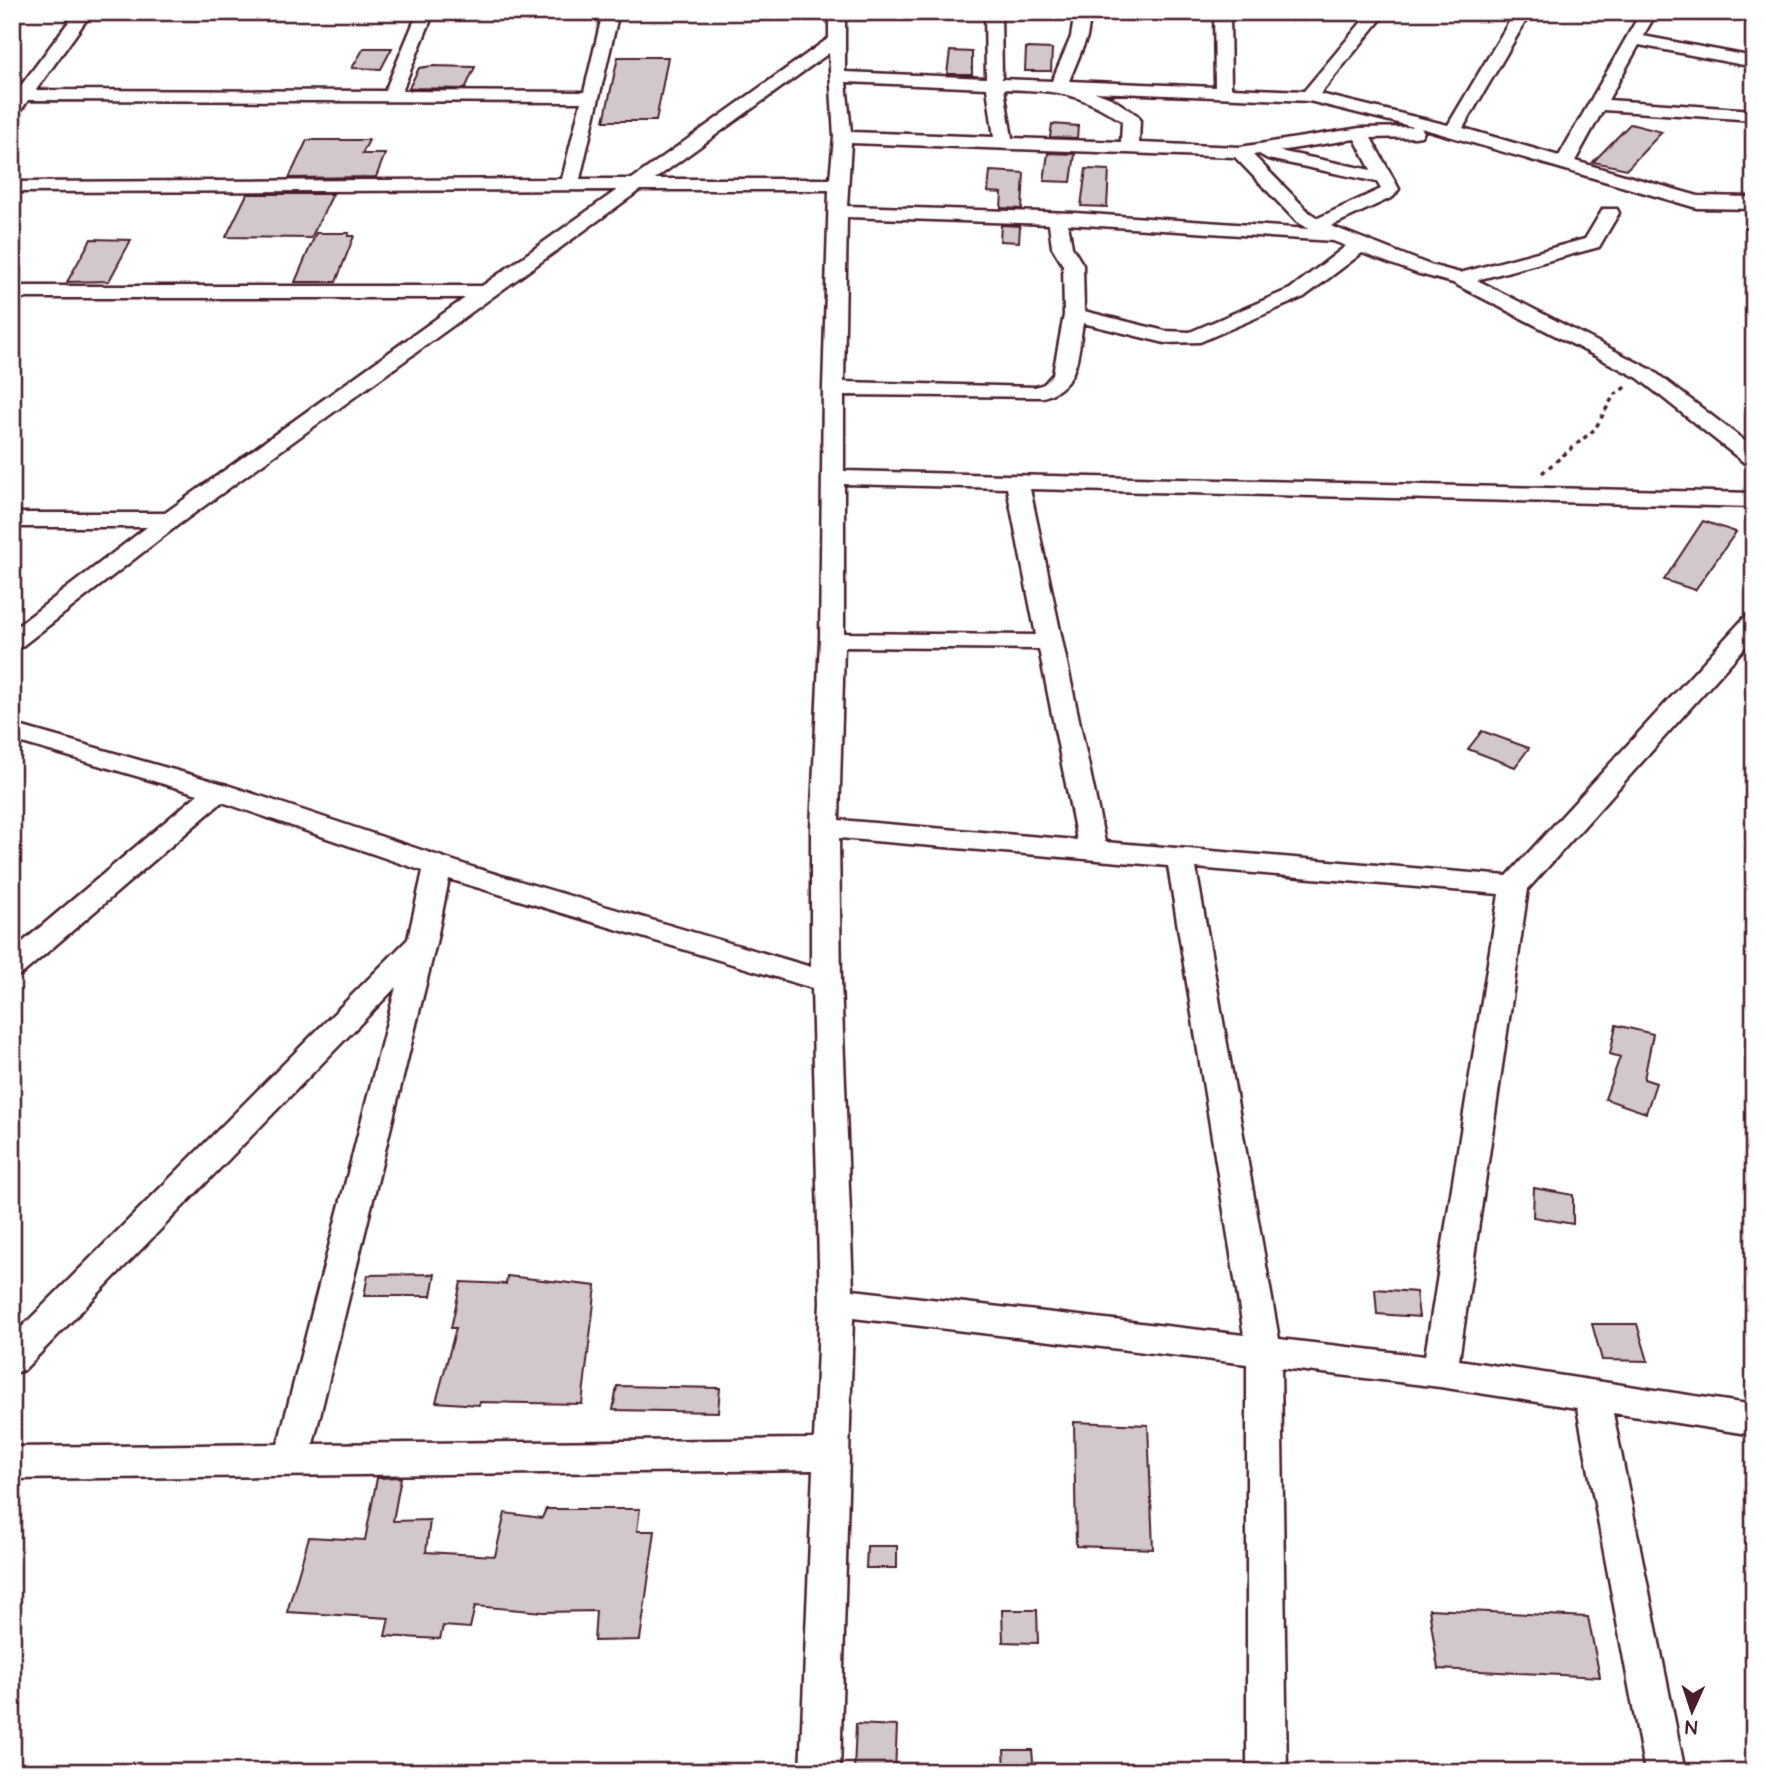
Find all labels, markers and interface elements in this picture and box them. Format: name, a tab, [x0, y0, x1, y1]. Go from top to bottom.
north arrow	[1658, 1676, 1728, 1746]
text: N	[1684, 1713, 1698, 1740]

